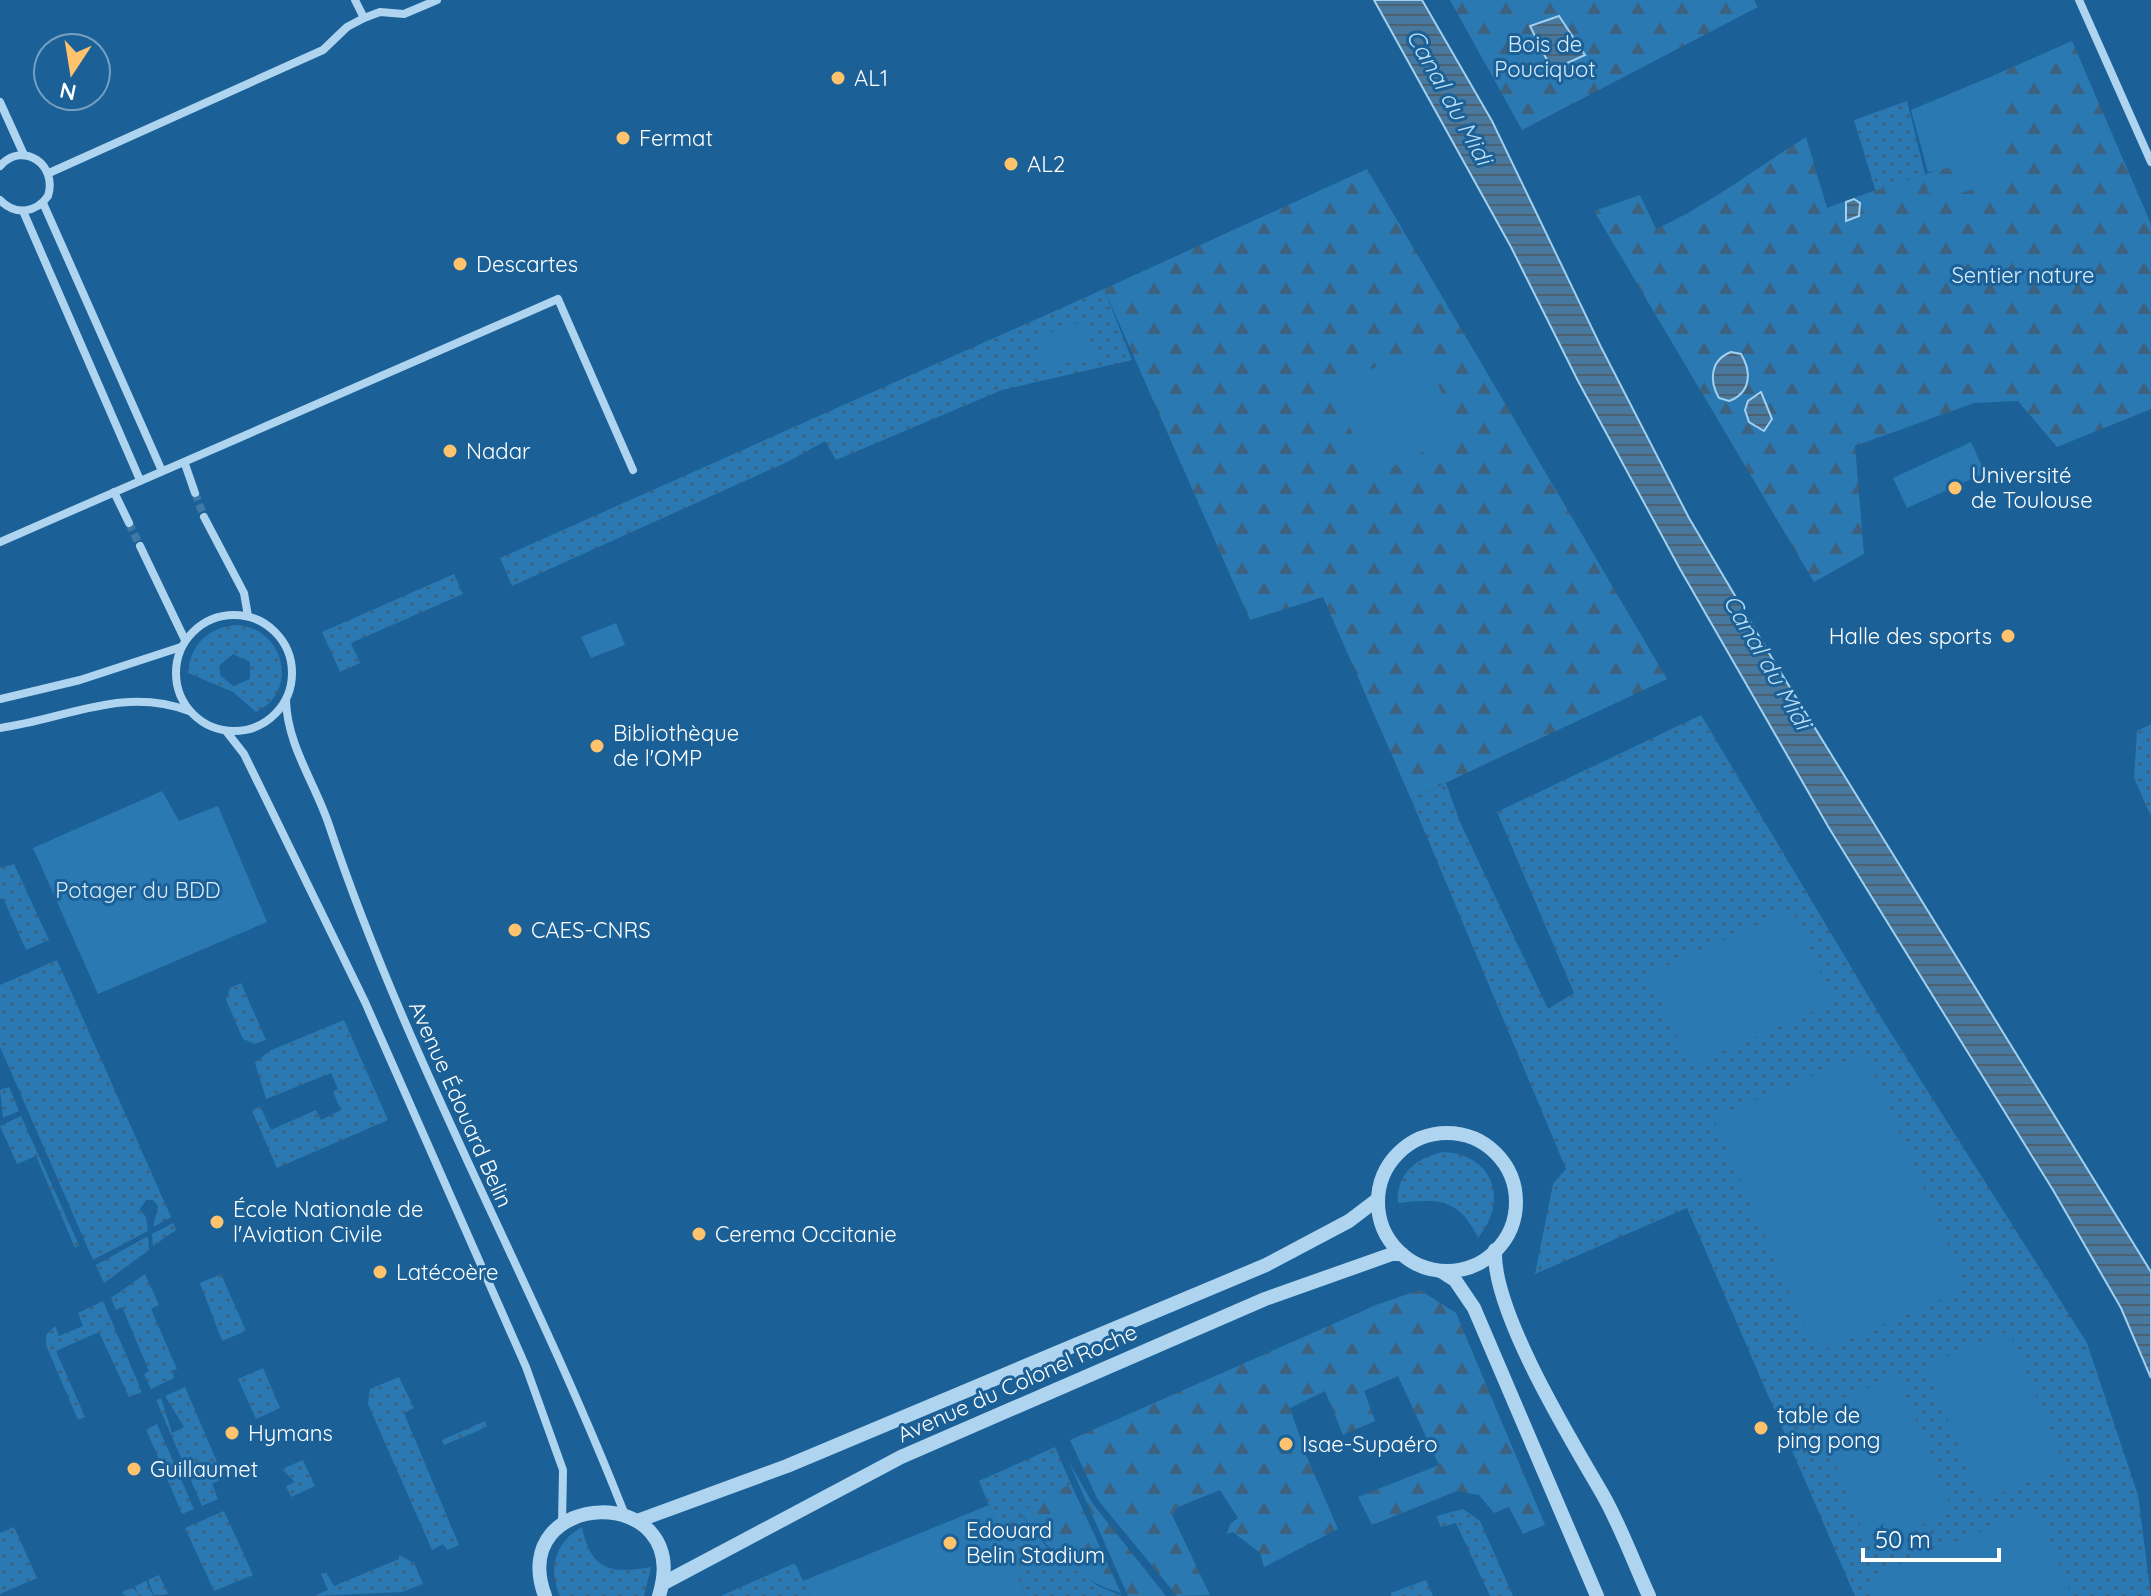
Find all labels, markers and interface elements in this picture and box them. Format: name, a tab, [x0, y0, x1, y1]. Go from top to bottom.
water label: Canal du Midi	[1400, 23, 1501, 172]
park label: Bois de Pouciquot	[1494, 30, 1596, 83]
north arrow	[32, 32, 112, 112]
place label: AL1	[854, 64, 888, 92]
marker: AL1	[829, 69, 847, 87]
text: N	[57, 76, 79, 107]
place label: Fermat	[639, 124, 713, 152]
marker: Fermat	[614, 129, 632, 147]
place label: AL2	[1027, 150, 1065, 178]
marker: AL2	[1002, 155, 1020, 173]
place label: Descartes	[476, 250, 578, 278]
marker: Descartes	[451, 255, 469, 273]
park label: Sentier nature	[1951, 261, 2095, 289]
place label: Nadar	[466, 437, 531, 465]
marker: Nadar	[441, 442, 459, 460]
place label: Université de Toulouse	[1971, 461, 2093, 514]
marker: Université de Toulouse	[1946, 479, 1964, 497]
water label: Canal du Midi	[1717, 589, 1820, 737]
place label: Halle des sports	[1829, 622, 1992, 650]
marker: Halle des sports	[1999, 627, 2017, 645]
place label: Bibliothèque de l'OMP	[613, 719, 739, 772]
marker: Bibliothèque de l'OMP	[588, 737, 606, 755]
park label: Potager du BDD	[55, 876, 221, 904]
place label: CAES-CNRS	[531, 916, 651, 944]
marker: CAES-CNRS	[506, 921, 524, 939]
street label: Avenue Édouard Belin	[403, 997, 519, 1211]
place label: École Nationale de l'Aviation Civile	[233, 1195, 423, 1248]
marker: École Nationale de l'Aviation Civile	[208, 1213, 226, 1231]
place label: Cerema Occitanie	[715, 1220, 897, 1248]
marker: Cerema Occitanie	[690, 1225, 708, 1243]
place label: Latécoère	[396, 1258, 498, 1286]
marker: Latécoère	[371, 1263, 389, 1281]
street label: Avenue du Colonel Roche	[893, 1317, 1141, 1449]
place label: table de ping pong	[1777, 1401, 1881, 1454]
place label: Hymans	[248, 1419, 333, 1447]
marker: table de ping pong	[1752, 1419, 1770, 1437]
marker: Hymans	[223, 1424, 241, 1442]
place label: Isae-Supaéro	[1302, 1430, 1438, 1458]
marker: Isae-Supaéro	[1277, 1435, 1295, 1453]
place label: Guillaumet	[150, 1455, 258, 1483]
marker: Guillaumet	[125, 1460, 143, 1478]
scale bar	[1863, 1512, 1999, 1562]
place label: Edouard Belin Stadium	[966, 1516, 1105, 1569]
text: 50 m	[1875, 1524, 1931, 1554]
marker: Edouard Belin Stadium	[941, 1534, 959, 1552]

